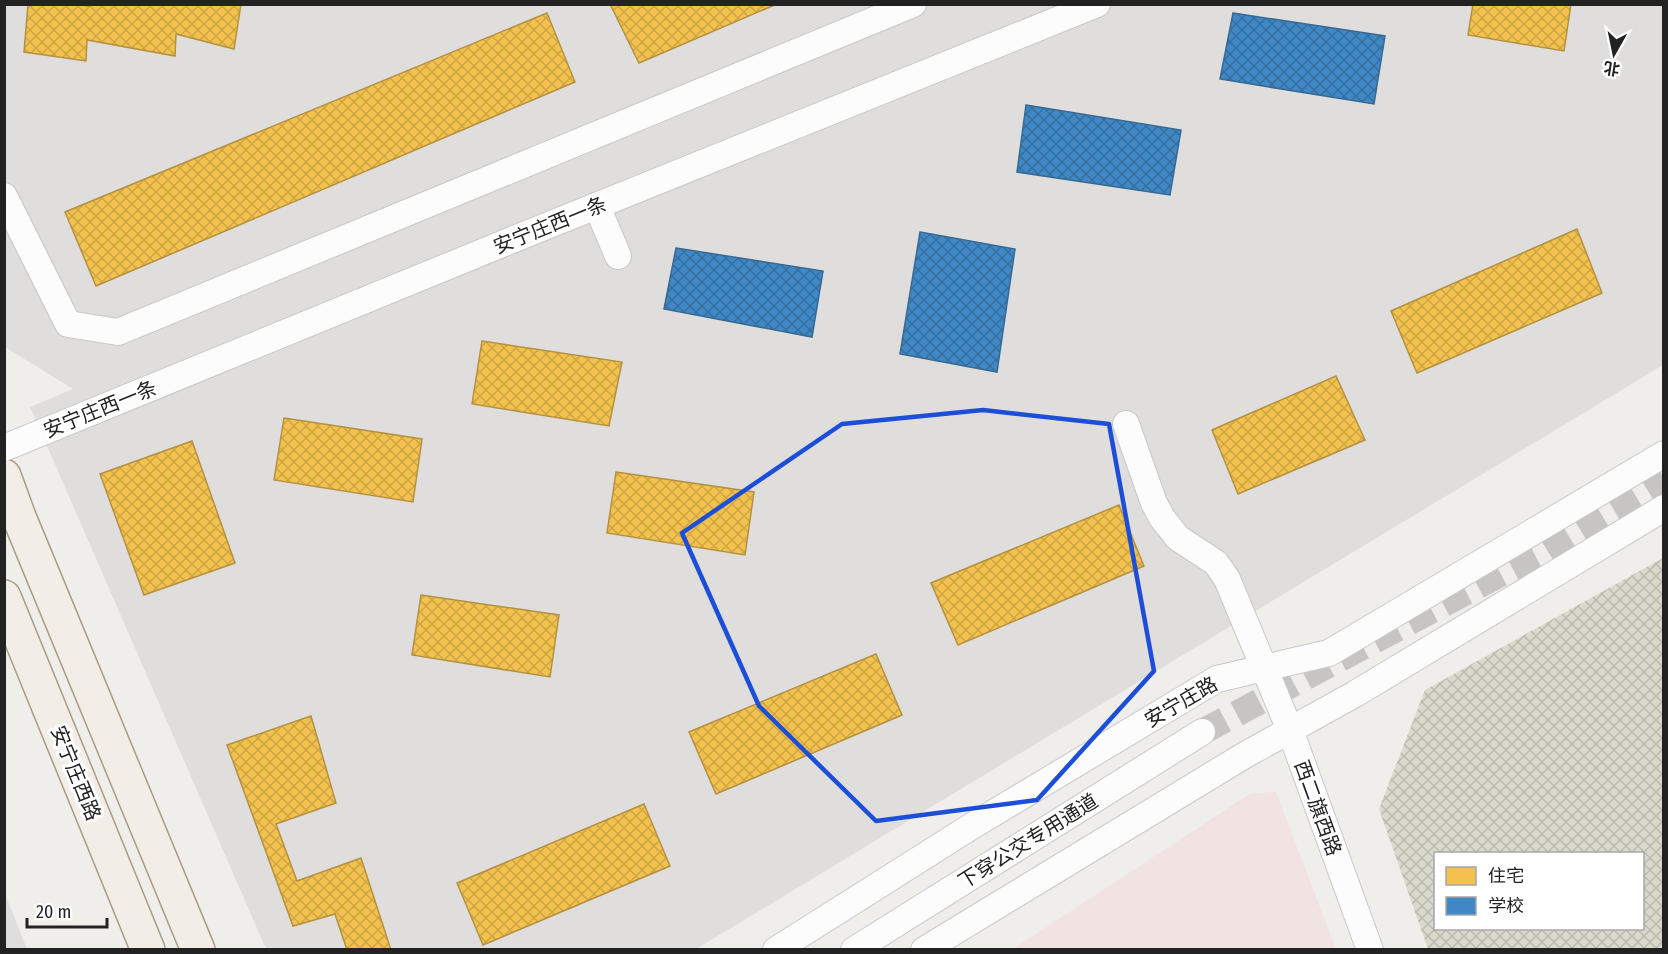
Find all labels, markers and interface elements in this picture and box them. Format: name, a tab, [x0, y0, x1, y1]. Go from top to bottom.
north arrow	[1584, 24, 1644, 84]
text: 北	[1602, 58, 1621, 79]
street label: 安宁庄西一条	[490, 191, 610, 259]
street label: 安宁庄西一条	[40, 375, 160, 443]
street label: 安宁庄路	[1140, 672, 1222, 732]
street label: 安宁庄西路	[46, 722, 106, 824]
street label: 西二旗西路	[1290, 757, 1346, 859]
street label: 下穿公交专用通道	[954, 788, 1102, 894]
legend	[1434, 852, 1644, 930]
text: 住宅	[1488, 865, 1524, 887]
scale bar	[27, 891, 106, 929]
text: 学校	[1488, 895, 1524, 917]
text: 20 m	[36, 901, 71, 923]

